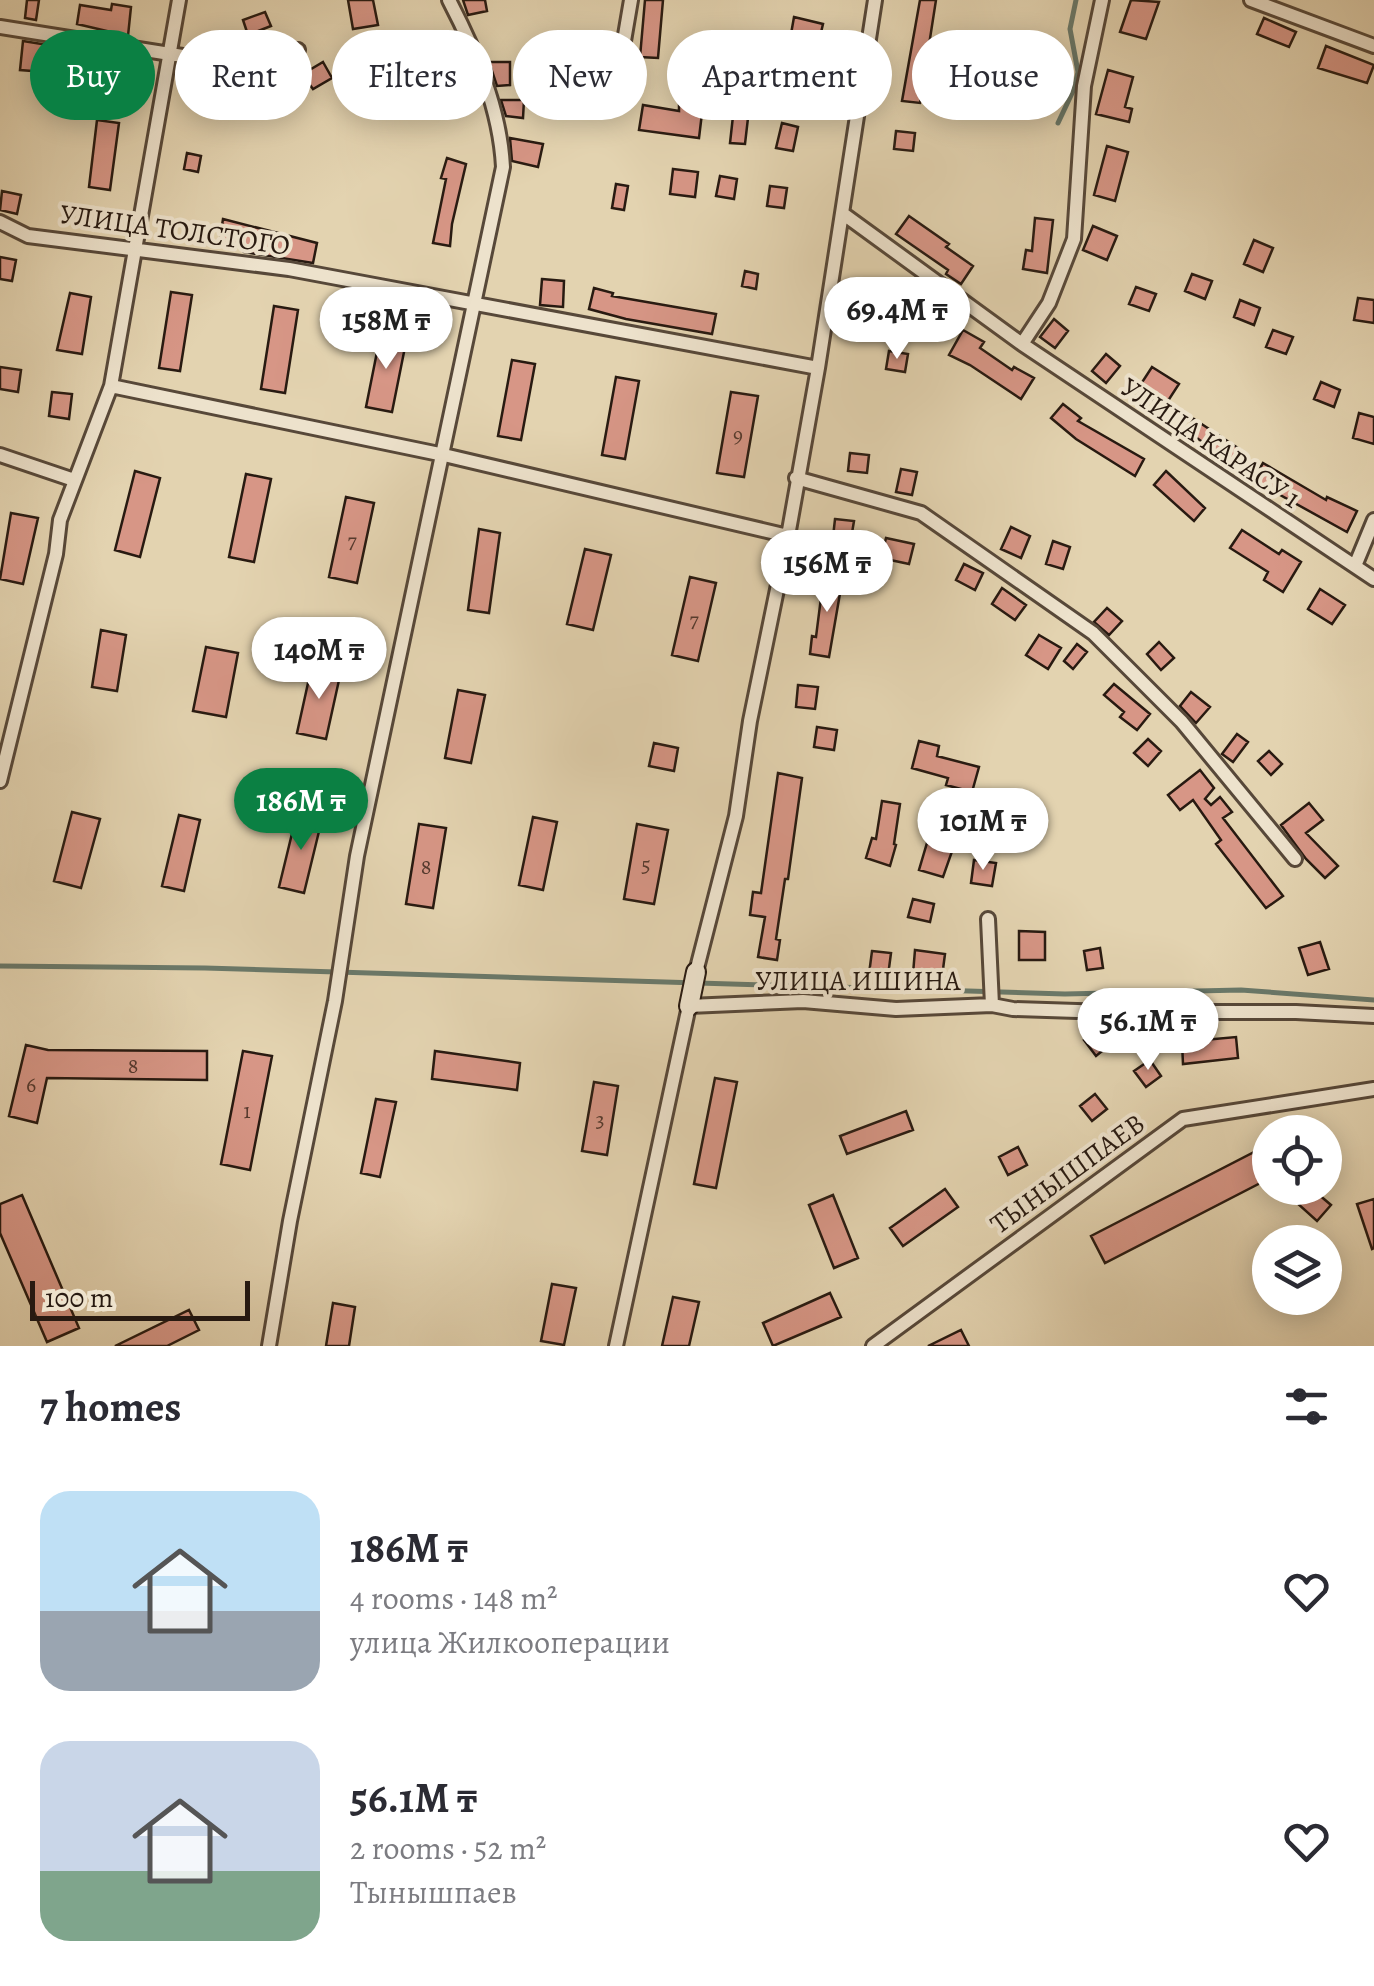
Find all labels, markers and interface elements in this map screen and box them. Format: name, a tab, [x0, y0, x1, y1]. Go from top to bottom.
chip: Buy	[30, 30, 155, 120]
chip: Rent	[175, 30, 312, 120]
chip: Filters	[332, 30, 493, 120]
chip: New	[513, 30, 647, 120]
chip: Apartment	[667, 30, 892, 120]
chip: House	[912, 30, 1074, 120]
street label: УЛИЦА ТОЛСТОГО	[57, 195, 292, 265]
pin: 69.4M ₸	[805, 277, 989, 362]
pin: 158M ₸	[305, 287, 467, 372]
text: 69.4M ₸	[846, 287, 948, 331]
text: 158M ₸	[342, 297, 430, 341]
street label: УЛИЦА КАРАСУ 1	[1113, 368, 1308, 517]
house number: 9	[733, 420, 743, 450]
house number: 7	[347, 526, 357, 556]
pin: 156M ₸	[746, 530, 908, 615]
text: 156M ₸	[783, 540, 871, 584]
house number: 7	[689, 605, 699, 635]
pin: 140M ₸	[238, 617, 400, 702]
text: 140M ₸	[274, 627, 364, 671]
pin: 186M ₸	[220, 768, 382, 853]
text: 186M ₸	[256, 778, 346, 822]
pin: 101M ₸	[902, 788, 1064, 873]
text: 101M ₸	[939, 798, 1027, 842]
house number: 5	[641, 850, 651, 880]
house number: 8	[421, 852, 431, 882]
street label: УЛИЦА ИШИНА	[755, 962, 961, 1000]
pin: 56.1M ₸	[1056, 988, 1240, 1073]
text: 56.1M ₸	[1100, 998, 1197, 1042]
house number: 8	[128, 1051, 138, 1081]
house number: 6	[26, 1070, 36, 1100]
house number: 1	[243, 1096, 251, 1126]
house number: 3	[595, 1105, 605, 1135]
street label: ТЫНЫШПАЕВ	[983, 1105, 1153, 1243]
map controls	[1252, 1115, 1342, 1315]
button: locate	[1252, 1115, 1342, 1205]
button: layers	[1252, 1225, 1342, 1315]
scale bar	[30, 1276, 250, 1320]
text: 100 m	[45, 1279, 113, 1317]
text: 7 homes	[40, 1378, 181, 1435]
icon: filters	[1279, 1379, 1334, 1434]
text: 186M ₸	[350, 1519, 468, 1576]
icon: home	[120, 1531, 240, 1651]
icon: heart	[1279, 1564, 1334, 1619]
text: 4 rooms · 148 m²	[350, 1576, 558, 1620]
text: улица Жилкооперации	[350, 1620, 670, 1664]
text: 56.1M ₸	[350, 1769, 477, 1826]
icon: home	[120, 1781, 240, 1901]
icon: heart	[1279, 1814, 1334, 1869]
text: 2 rooms · 52 m²	[350, 1826, 546, 1870]
text: Тынышпаев	[350, 1870, 517, 1914]

